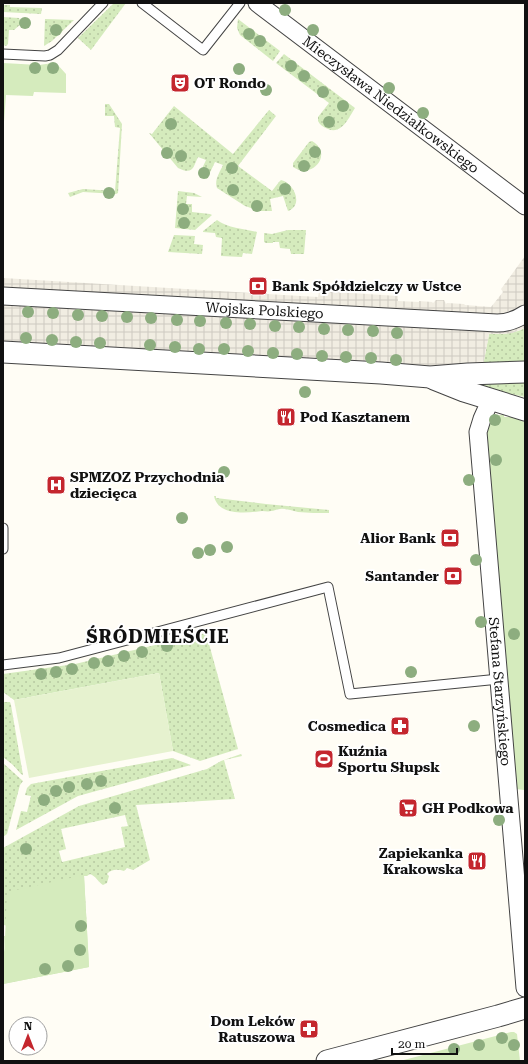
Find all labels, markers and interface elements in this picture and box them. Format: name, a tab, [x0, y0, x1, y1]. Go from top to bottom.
street label: Mieczysława Niedziałkowskiego	[300, 33, 482, 176]
theatre icon: OT Rondo	[169, 72, 191, 94]
place label: OT Rondo	[194, 75, 266, 91]
bank icon: Bank Spółdzielczy w Ustce	[247, 275, 269, 297]
place label: Bank Spółdzielczy w Ustce	[272, 278, 461, 294]
street label: Wojska Polskiego	[205, 299, 324, 322]
restaurant icon: Pod Kasztanem	[275, 406, 297, 428]
place label: Pod Kasztanem	[300, 409, 411, 425]
place label: SPMZOZ Przychodnia dziecięca	[70, 469, 225, 501]
hospital icon: SPMZOZ Przychodnia dziecięca	[45, 474, 67, 496]
bank icon: Alior Bank	[439, 527, 461, 549]
place label: Alior Bank	[360, 530, 436, 546]
bank icon: Santander	[442, 565, 464, 587]
place label: Santander	[365, 568, 440, 584]
street label: Stefana Starzyńskiego	[486, 616, 514, 767]
district label: ŚRÓDMIEŚCIE	[86, 625, 230, 647]
pharmacy icon: Cosmedica	[389, 715, 411, 737]
place label: Cosmedica	[308, 718, 387, 734]
place label: Kuźnia Sportu Słupsk	[338, 743, 440, 775]
sports icon: Kuźnia Sportu Słupsk	[313, 748, 335, 770]
supermarket icon: GH Podkowa	[397, 797, 419, 819]
place label: GH Podkowa	[422, 800, 514, 816]
place label: Zapiekanka Krakowska	[379, 845, 464, 877]
restaurant icon: Zapiekanka Krakowska	[466, 850, 488, 872]
place label: Dom Leków Ratuszowa	[210, 1013, 296, 1045]
north arrow	[8, 1016, 48, 1056]
pharmacy icon: Dom Leków Ratuszowa	[298, 1018, 320, 1040]
text: N	[24, 1020, 33, 1033]
scale bar	[392, 1030, 457, 1056]
text: 20 m	[398, 1037, 425, 1051]

